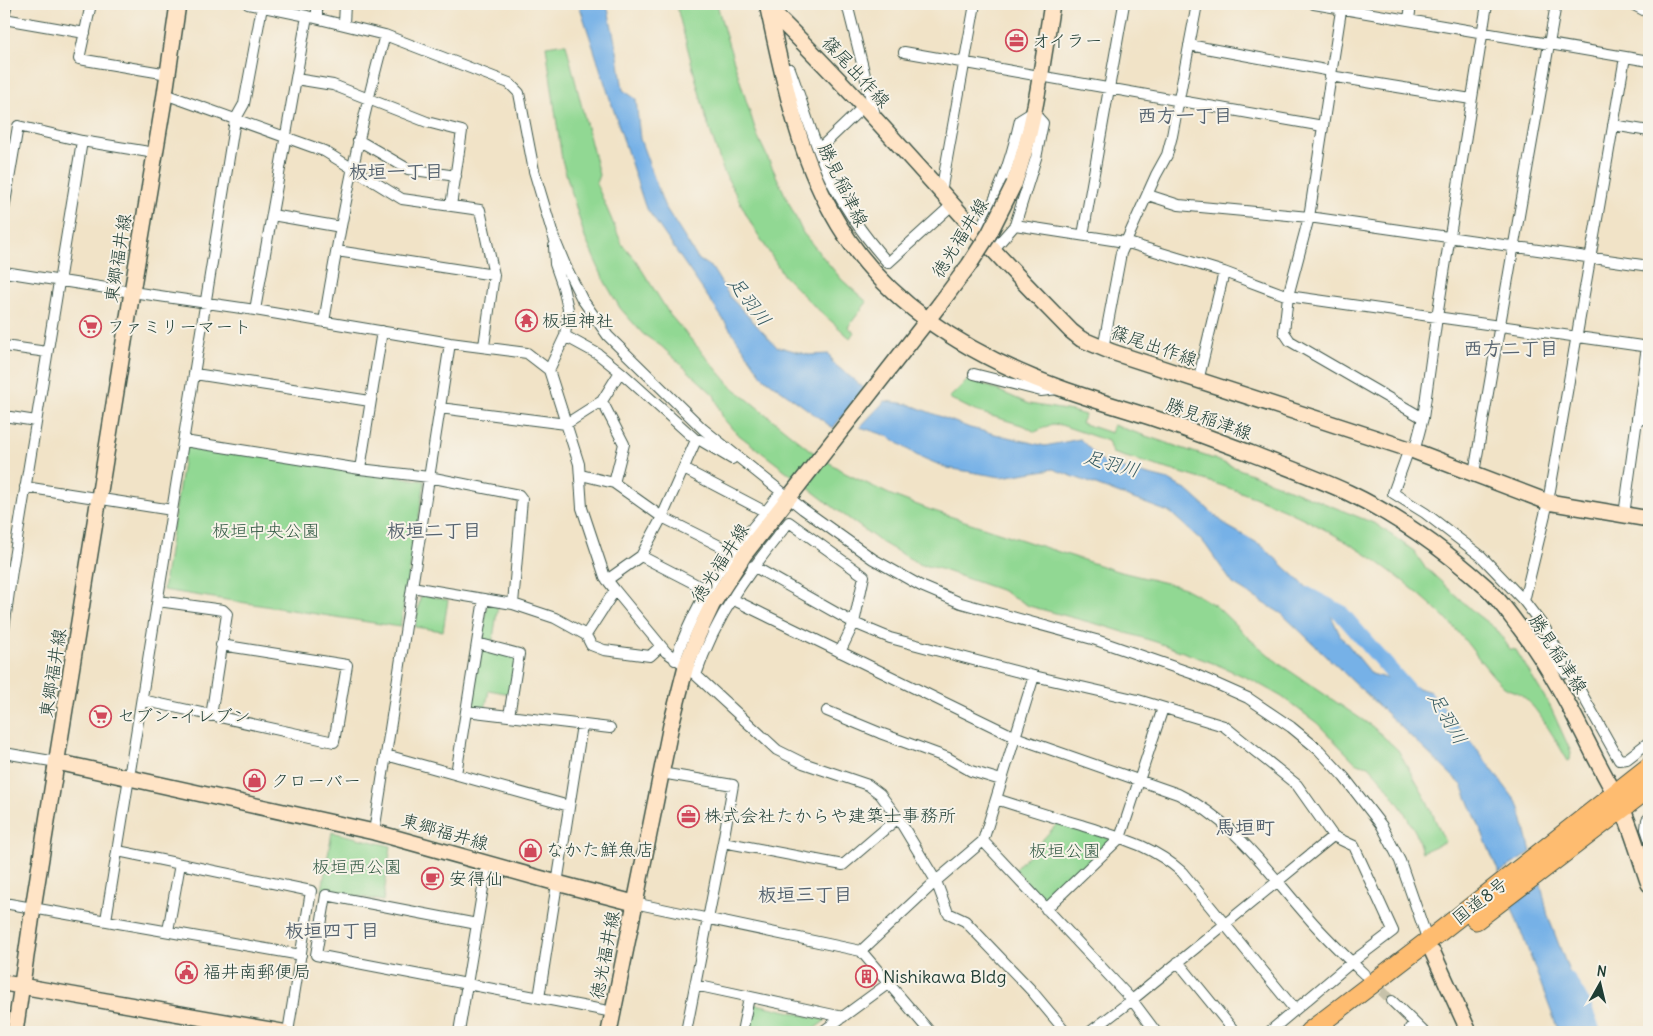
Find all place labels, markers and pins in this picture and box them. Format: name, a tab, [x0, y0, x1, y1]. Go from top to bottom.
office icon: オイラー	[1004, 29, 1028, 53]
place label: オイラー	[1032, 29, 1103, 52]
temple icon: 板垣神社	[514, 309, 538, 333]
place label: 板垣神社	[542, 309, 614, 332]
supermarket icon: ファミリーマート	[79, 315, 103, 339]
place label: ファミリーマート	[107, 315, 251, 338]
supermarket icon: セブン-イレブン	[89, 704, 113, 728]
place label: セブン-イレブン	[117, 704, 251, 727]
shop icon: クローバー	[243, 769, 267, 793]
place label: クローバー	[271, 769, 361, 792]
office icon: 株式会社たからや建築士事務所	[676, 804, 700, 828]
place label: 株式会社たからや建築士事務所	[704, 804, 956, 827]
shop icon: なかた鮮魚店	[518, 838, 542, 862]
place label: なかた鮮魚店	[546, 838, 654, 861]
cafe icon: 安得仙	[421, 867, 445, 891]
place label: 安得仙	[449, 867, 503, 890]
public building icon: 福井南郵便局	[175, 960, 199, 984]
place label: 福井南郵便局	[203, 960, 311, 983]
building icon: Nishikawa Bldg	[855, 965, 879, 989]
place label: Nishikawa Bldg	[883, 965, 1006, 988]

